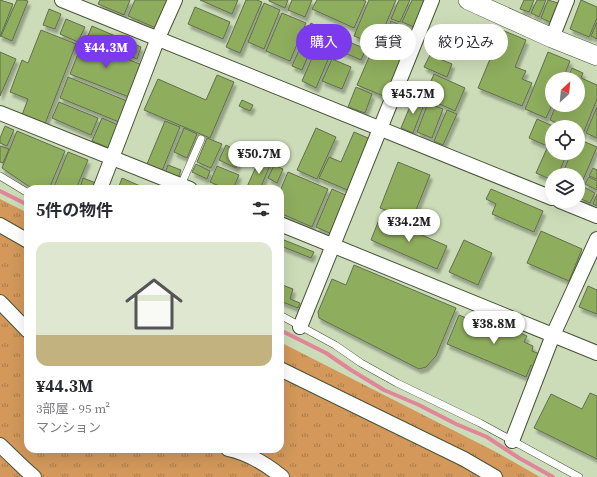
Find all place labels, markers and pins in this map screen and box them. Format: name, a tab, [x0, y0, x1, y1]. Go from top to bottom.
pin: ¥44.3M	[73, 35, 139, 69]
pin: ¥45.7M	[380, 81, 446, 115]
pin: ¥50.7M	[226, 141, 292, 175]
pin: ¥34.2M	[376, 209, 442, 243]
pin: ¥38.8M	[461, 311, 527, 345]

